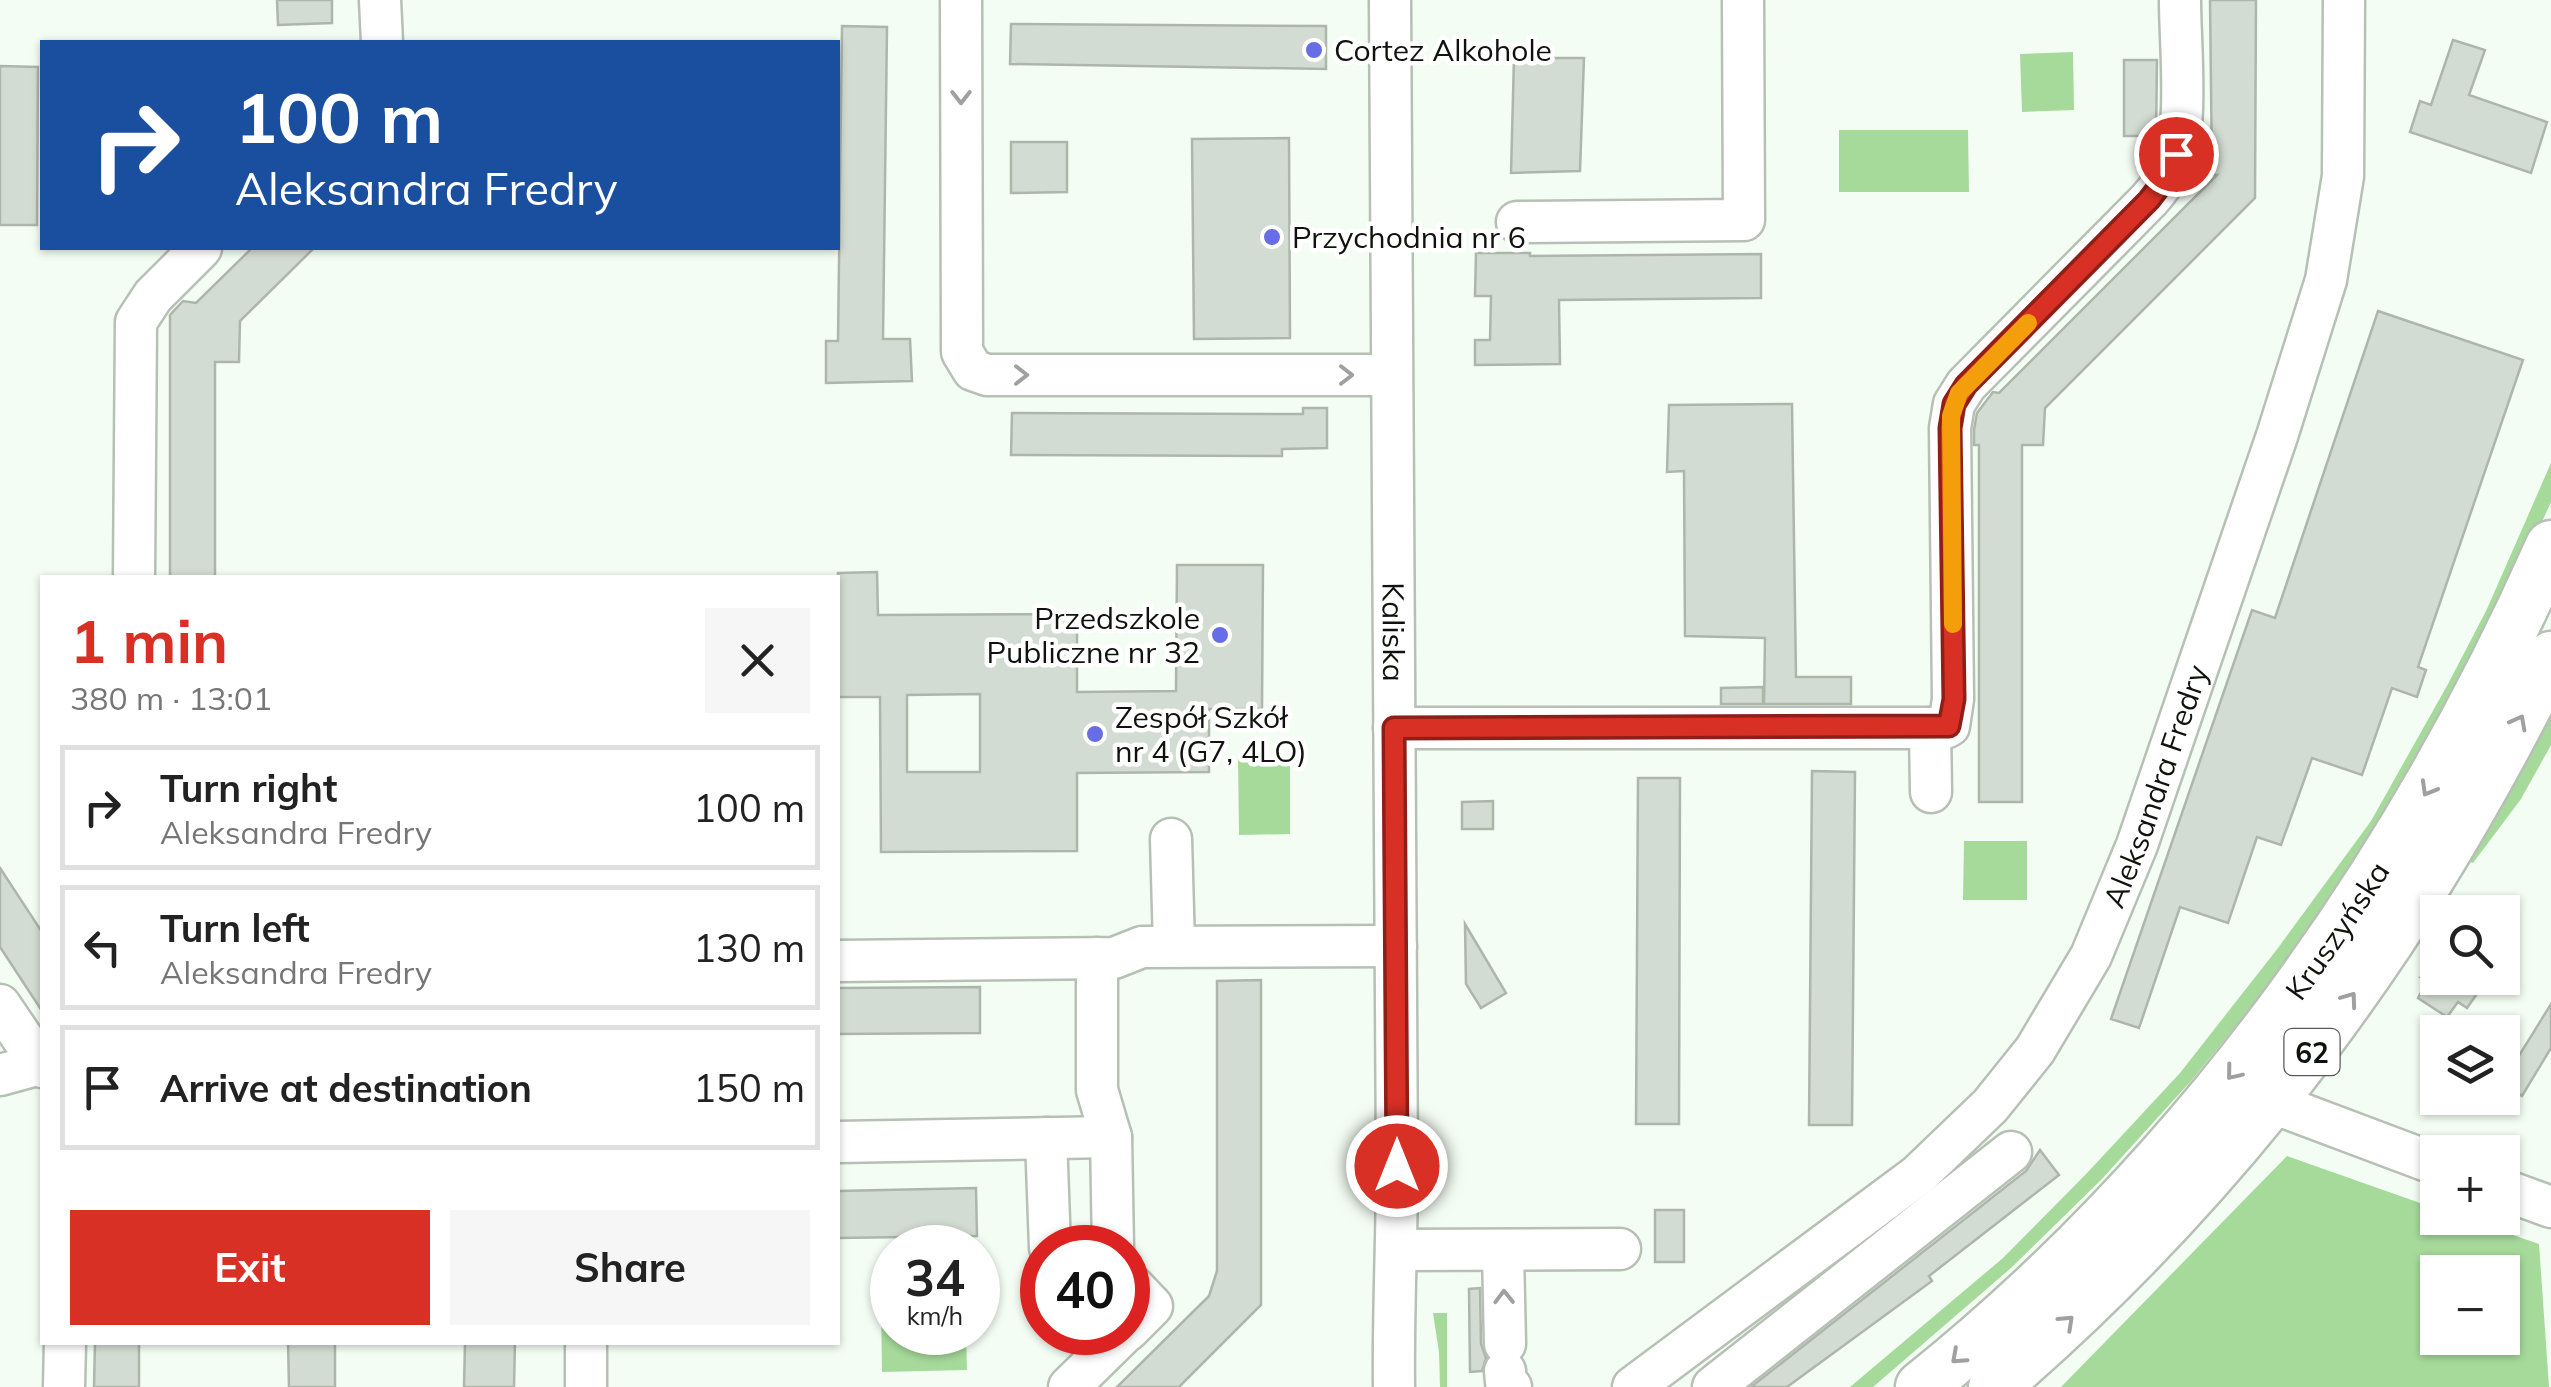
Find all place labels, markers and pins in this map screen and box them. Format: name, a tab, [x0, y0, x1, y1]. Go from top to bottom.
place label: Cortez Alkohole	[1334, 31, 1552, 69]
marker: Cortez Alkohole	[1303, 39, 1325, 61]
pin	[2134, 112, 2219, 197]
place label: Przychodnia nr 6	[1292, 218, 1526, 256]
marker: Przychodnia nr 6	[1261, 226, 1283, 248]
place label: Przedszkole Publiczne nr 32	[987, 599, 1200, 671]
marker: Przedszkole Publiczne nr 32	[1209, 624, 1231, 646]
place label: Zespół Szkół nr 4 (G7, 4LO)	[1115, 698, 1307, 770]
marker: Zespół Szkół nr 4 (G7, 4LO)	[1084, 723, 1106, 745]

